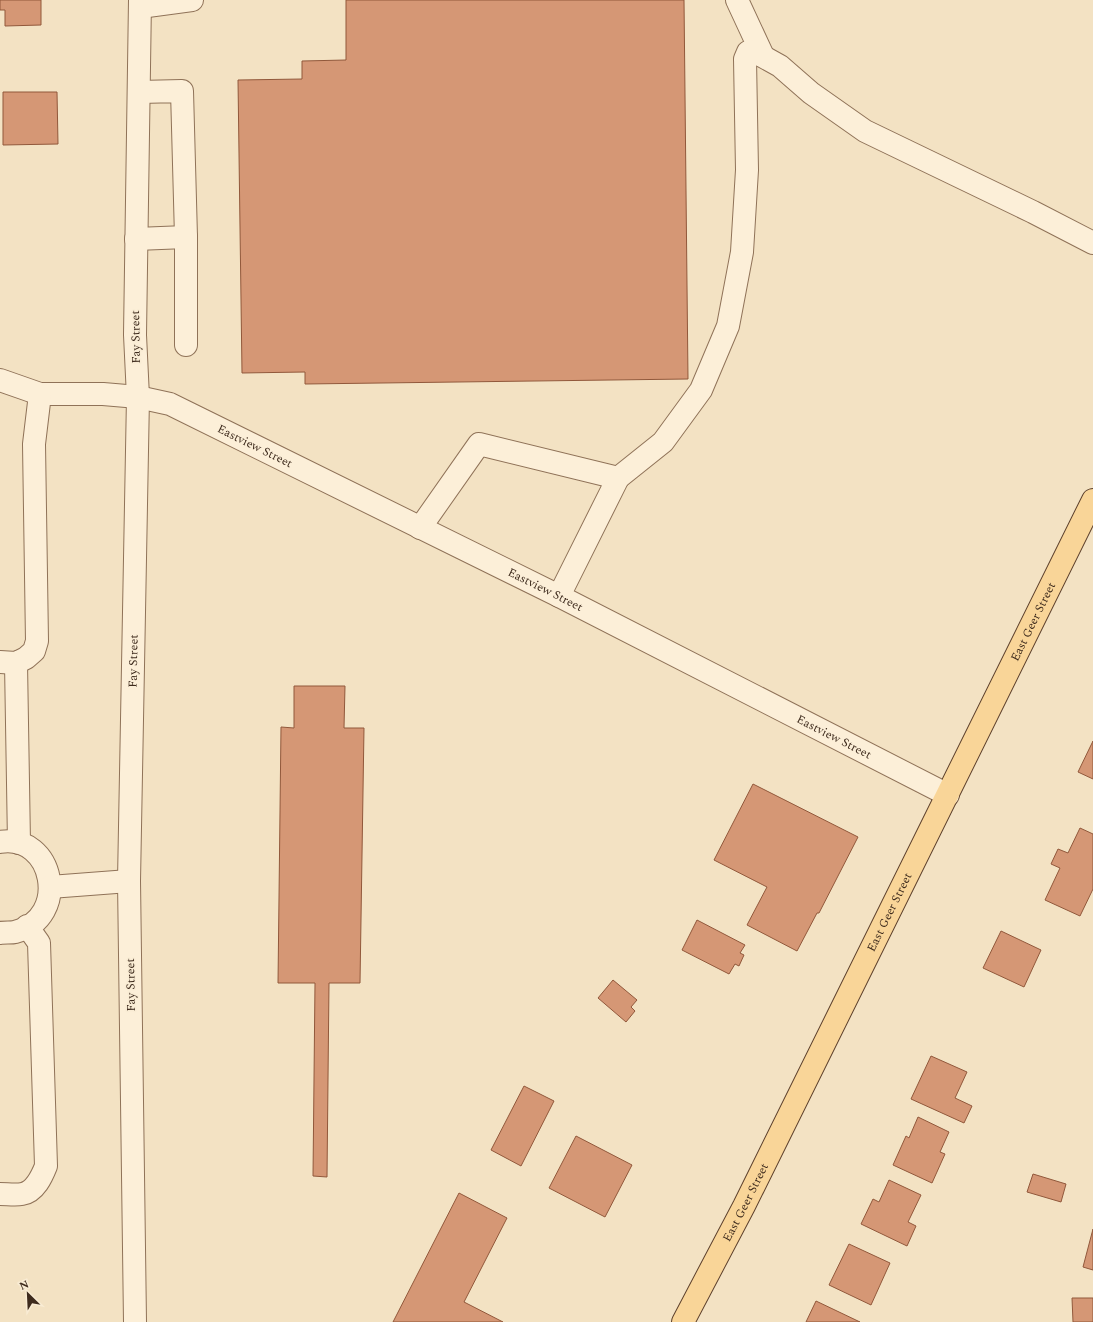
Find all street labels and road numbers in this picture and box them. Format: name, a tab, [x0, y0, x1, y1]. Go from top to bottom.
street label: Fay Street	[126, 310, 146, 364]
street label: Eastview Street	[214, 419, 296, 473]
street label: Eastview Street	[505, 563, 586, 616]
street label: East Geer Street	[1005, 579, 1061, 664]
street label: Fay Street	[123, 634, 143, 688]
street label: Eastview Street	[793, 710, 875, 764]
street label: East Geer Street	[862, 869, 917, 955]
street label: Fay Street	[121, 958, 141, 1012]
street label: East Geer Street	[717, 1160, 773, 1245]

